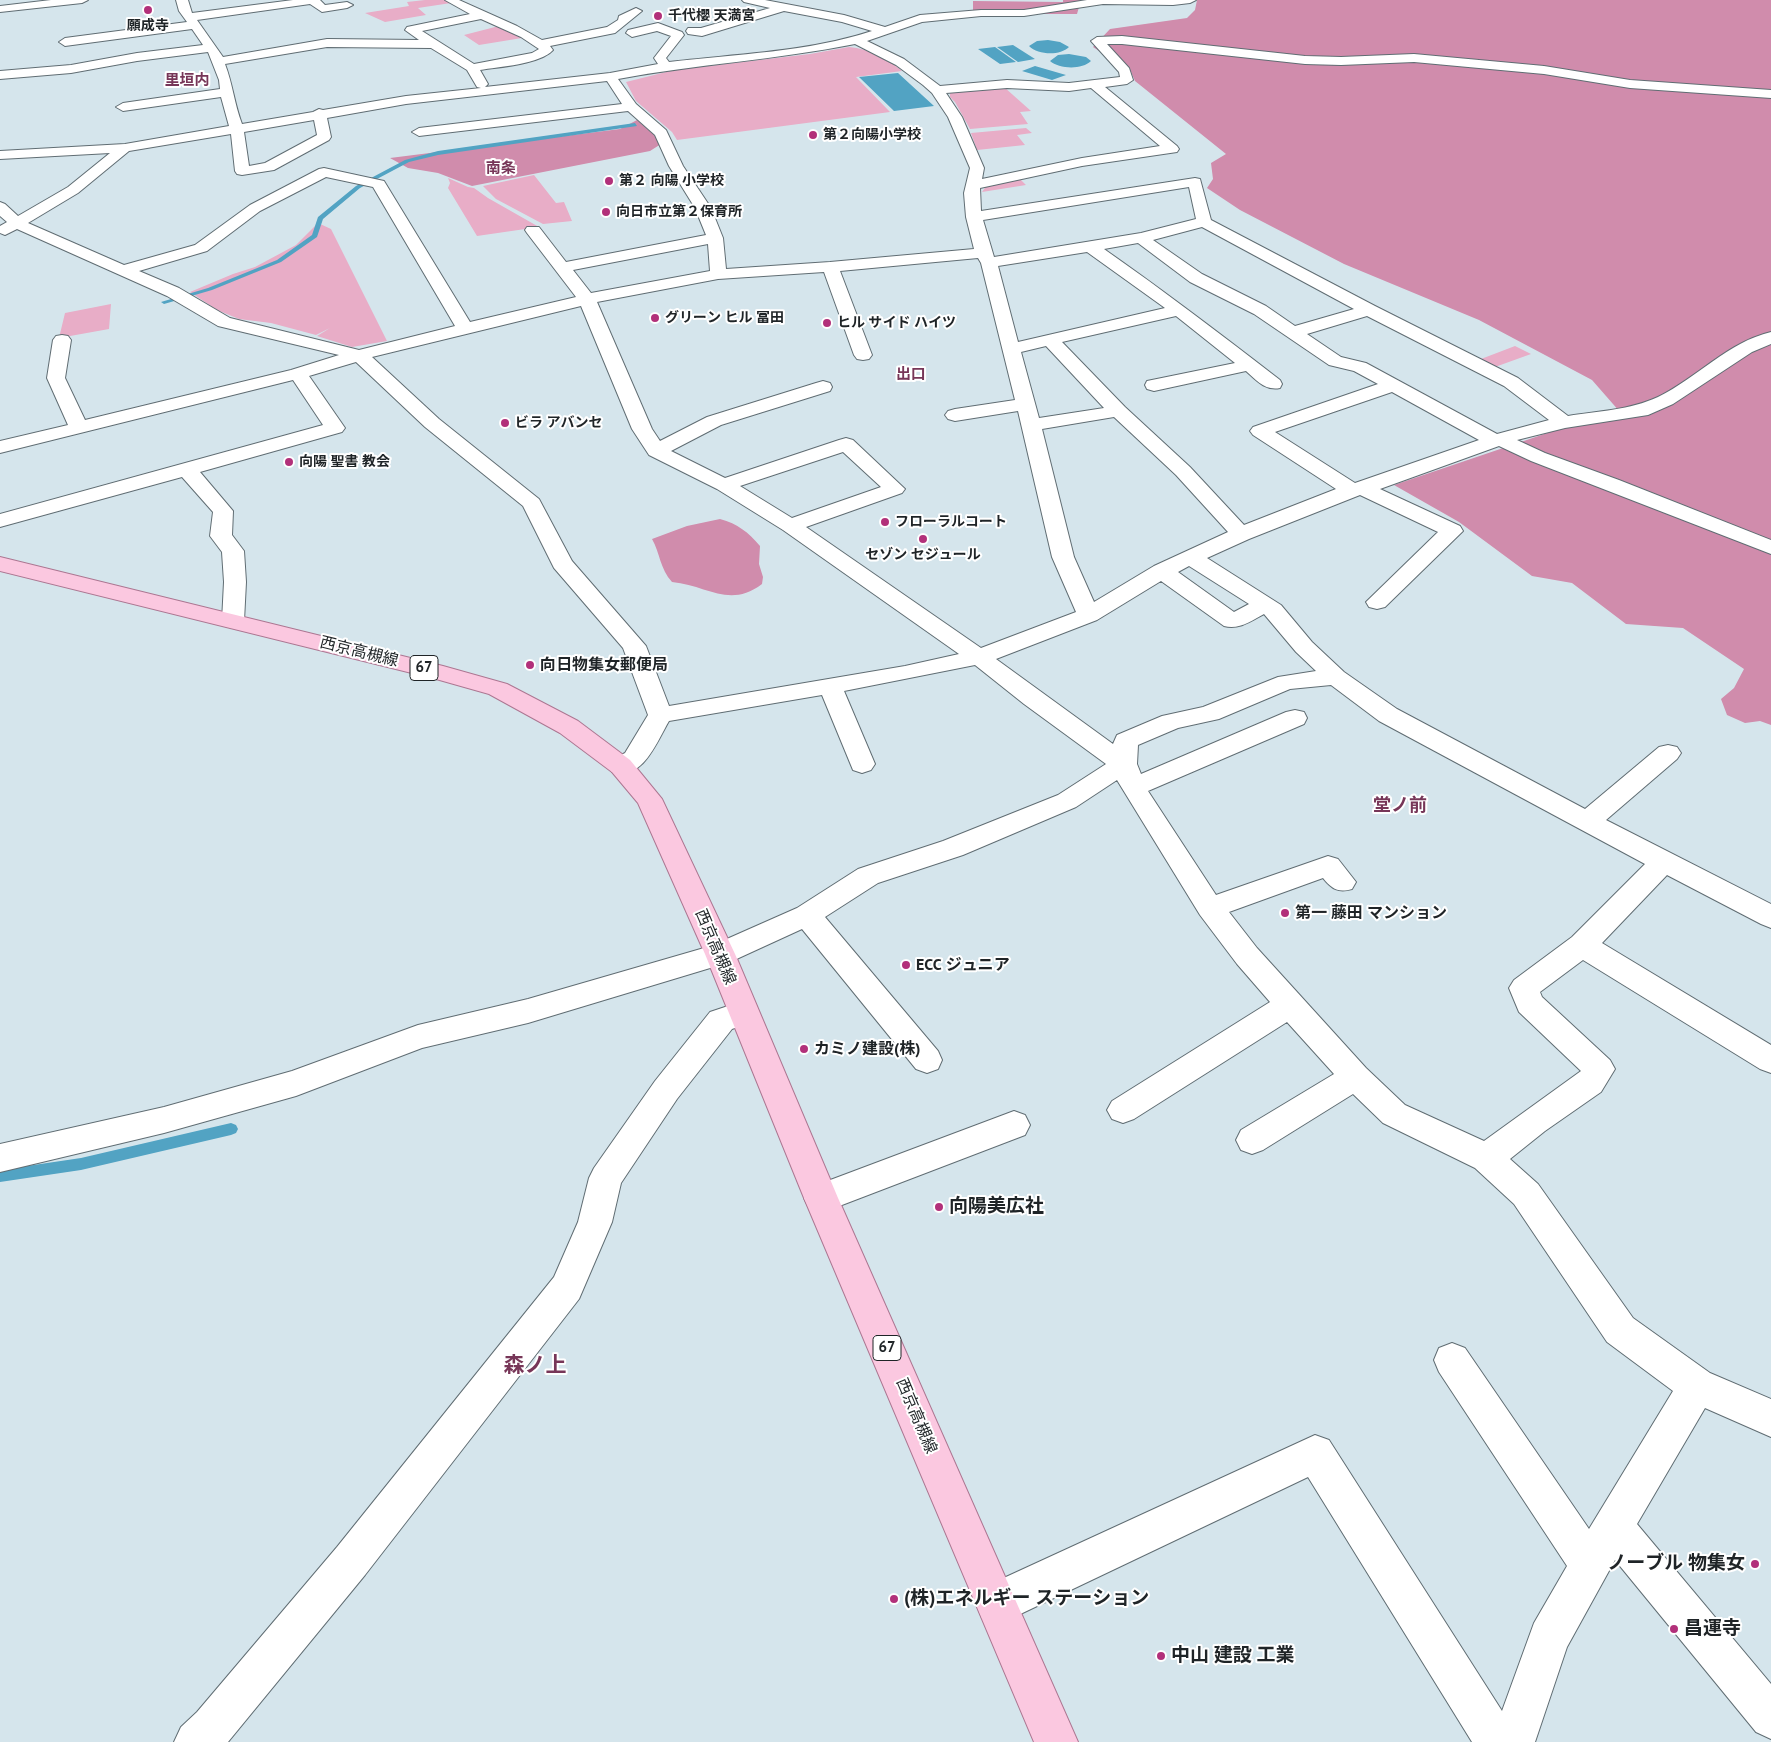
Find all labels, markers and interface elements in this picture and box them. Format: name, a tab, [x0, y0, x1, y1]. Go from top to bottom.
marker: 願成寺	[142, 4, 154, 16]
place label: 千代櫻 天満宮	[668, 8, 756, 24]
marker: 千代櫻 天満宮	[652, 10, 664, 22]
place label: 願成寺	[127, 18, 169, 34]
district label: 里垣内	[165, 72, 209, 90]
place label: 第２向陽小学校	[823, 127, 921, 143]
marker: 第２向陽小学校	[807, 129, 819, 141]
district label: 南条	[486, 160, 516, 178]
place label: 第２ 向陽 小学校	[619, 173, 724, 189]
marker: 第２ 向陽 小学校	[603, 175, 615, 187]
place label: 向日市立第２保育所	[616, 204, 742, 220]
marker: 向日市立第２保育所	[600, 206, 612, 218]
place label: グリーン ヒル 冨田	[665, 310, 784, 326]
marker: グリーン ヒル 冨田	[649, 312, 661, 324]
place label: ヒル サイド ハイツ	[837, 315, 956, 331]
marker: ヒル サイド ハイツ	[821, 317, 833, 329]
district label: 出口	[896, 366, 926, 384]
place label: ビラ アバンセ	[515, 415, 603, 431]
marker: ビラ アバンセ	[499, 417, 511, 429]
place label: 向陽 聖書 教会	[299, 454, 390, 470]
marker: 向陽 聖書 教会	[283, 456, 295, 468]
place label: フローラルコート	[895, 514, 1007, 530]
marker: フローラルコート	[879, 516, 891, 528]
marker: セゾン セジュール	[917, 533, 929, 545]
place label: セゾン セジュール	[865, 547, 981, 563]
street label: 西京高槻線	[318, 633, 400, 671]
place label: 向日物集女郵便局	[540, 655, 668, 675]
road number: 67	[410, 656, 438, 680]
marker: 向日物集女郵便局	[524, 659, 536, 671]
district label: 堂ノ前	[1373, 795, 1427, 817]
place label: 第一 藤田 マンション	[1295, 903, 1447, 923]
street label: 西京高槻線	[691, 906, 739, 988]
marker: 第一 藤田 マンション	[1279, 907, 1291, 919]
place label: ECC ジュニア	[916, 955, 1010, 975]
marker: ECC ジュニア	[900, 959, 912, 971]
place label: カミノ建設(株)	[814, 1039, 920, 1059]
marker: カミノ建設(株)	[798, 1043, 810, 1055]
place label: 向陽美広社	[949, 1196, 1044, 1218]
marker: 向陽美広社	[933, 1201, 945, 1213]
road number: 67	[873, 1336, 901, 1360]
district label: 森ノ上	[504, 1353, 566, 1379]
street label: 西京高槻線	[892, 1375, 940, 1457]
place label: ノーブル 物集女	[1607, 1553, 1745, 1575]
marker: ノーブル 物集女	[1749, 1558, 1761, 1570]
place label: (株)エネルギー ステーション	[904, 1588, 1149, 1610]
marker: (株)エネルギー ステーション	[888, 1593, 900, 1605]
place label: 昌運寺	[1684, 1618, 1741, 1640]
marker: 昌運寺	[1668, 1623, 1680, 1635]
place label: 中山 建設 工業	[1171, 1645, 1295, 1667]
marker: 中山 建設 工業	[1155, 1650, 1167, 1662]

